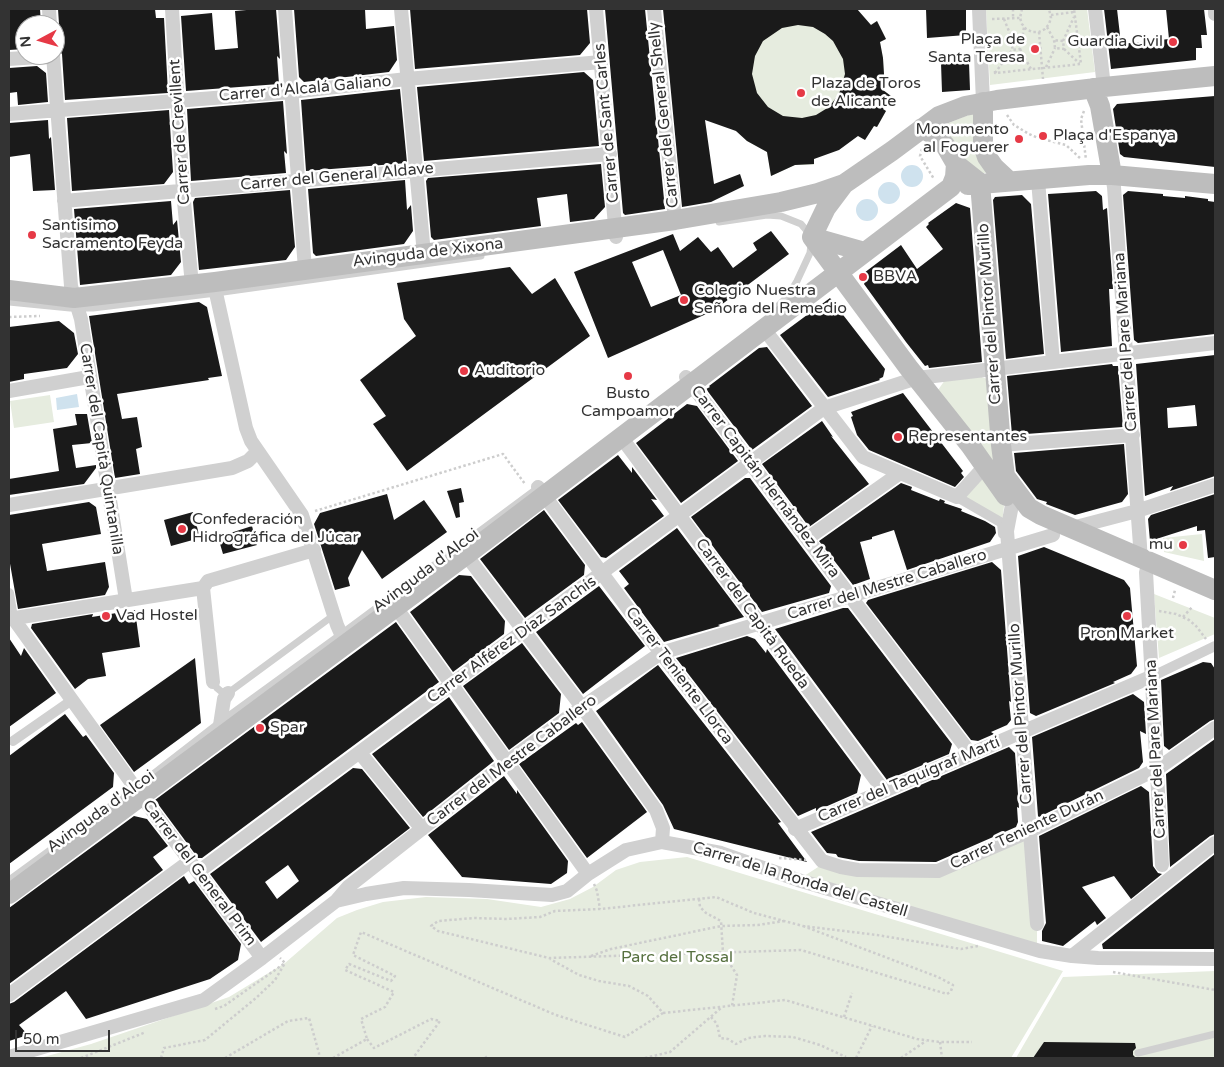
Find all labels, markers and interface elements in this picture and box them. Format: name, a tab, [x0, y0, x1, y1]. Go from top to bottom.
north arrow	[15, 15, 65, 65]
street label: Carrer del General Shelly	[645, 21, 683, 209]
place label: Plaça de Santa Teresa	[928, 30, 1025, 68]
place label: Guardia Civil	[1067, 32, 1163, 52]
text: N	[17, 35, 35, 48]
marker: Guardia Civil	[1167, 36, 1179, 48]
street label: Carrer de Sant Carles	[590, 42, 624, 204]
marker: Plaça de Santa Teresa	[1029, 43, 1041, 55]
street label: Carrer de Crevillent	[165, 59, 195, 205]
street label: Carrer d'Alcalá Galiano	[218, 72, 392, 106]
place label: Plaza de Toros de Alicante	[811, 74, 921, 112]
marker: Plaza de Toros de Alicante	[795, 87, 807, 99]
place label: Monumento al Foguerer	[916, 120, 1009, 158]
place label: Plaça d'Espanya	[1053, 126, 1176, 146]
marker: Plaça d'Espanya	[1037, 130, 1049, 142]
marker: Monumento al Foguerer	[1013, 133, 1025, 145]
street label: Carrer del General Aldave	[239, 159, 435, 195]
place label: Santisimo Sacramento Feyda	[42, 216, 183, 254]
street label: Carrer del Pintor Murillo	[974, 223, 1006, 405]
marker: Santisimo Sacramento Feyda	[26, 229, 38, 241]
street label: Avinguda de Xixona	[352, 234, 504, 272]
street label: Carrer del Pare Mariana	[1110, 252, 1142, 432]
place label: BBVA	[873, 267, 917, 287]
marker: BBVA	[857, 271, 869, 283]
place label: Colegio Nuestra Señora del Remedio	[694, 281, 847, 319]
marker: Colegio Nuestra Señora del Remedio	[678, 294, 690, 306]
street label: Carrer del Capità Quintanilla	[75, 342, 127, 556]
place label: Auditorio	[474, 361, 545, 381]
marker: Auditorio	[458, 365, 470, 377]
marker: Busto Campoamor	[622, 370, 634, 382]
street label: Carrer Capitán Hernández Mira	[686, 382, 844, 582]
place label: Busto Campoamor	[581, 384, 675, 422]
place label: Representantes	[908, 427, 1027, 447]
marker: Representantes	[892, 431, 904, 443]
place label: Confederación Hidrográfica del Júcar	[192, 510, 359, 548]
marker: Confederación Hidrográfica del Júcar	[176, 523, 188, 535]
street label: Avinguda d'Alcoi	[369, 525, 483, 617]
street label: Carrer del Capità Rueda	[691, 535, 813, 693]
place label: mu	[1149, 535, 1173, 555]
marker: mu	[1177, 539, 1189, 551]
street label: Carrer del Mestre Caballero	[785, 545, 989, 625]
street label: Carrer Alférez Díaz Sanchís	[424, 572, 600, 708]
street label: Carrer Teniente Llorca	[621, 603, 737, 749]
place label: Vad Hostel	[116, 606, 198, 626]
marker: Vad Hostel	[100, 610, 112, 622]
marker: Pron Market	[1121, 610, 1133, 622]
street label: Carrer del Pintor Murillo	[1005, 623, 1037, 805]
place label: Pron Market	[1080, 624, 1174, 644]
street label: Carrer del Pare Mariana	[1142, 659, 1170, 839]
street label: Carrer del Mestre Caballero	[423, 691, 601, 831]
place label: Spar	[270, 718, 305, 738]
marker: Spar	[254, 722, 266, 734]
street label: Carrer del Taquígraf Martí	[815, 733, 1003, 827]
street label: Avinguda d'Alcoi	[43, 767, 159, 857]
street label: Carrer Teniente Durán	[947, 786, 1107, 874]
street label: Carrer del General Prim	[138, 796, 260, 950]
street label: Carrer de la Ronda del Castell	[690, 838, 910, 922]
park label: Parc del Tossal	[621, 948, 733, 968]
scale bar	[18, 1020, 112, 1052]
text: 50 m	[23, 1030, 60, 1048]

